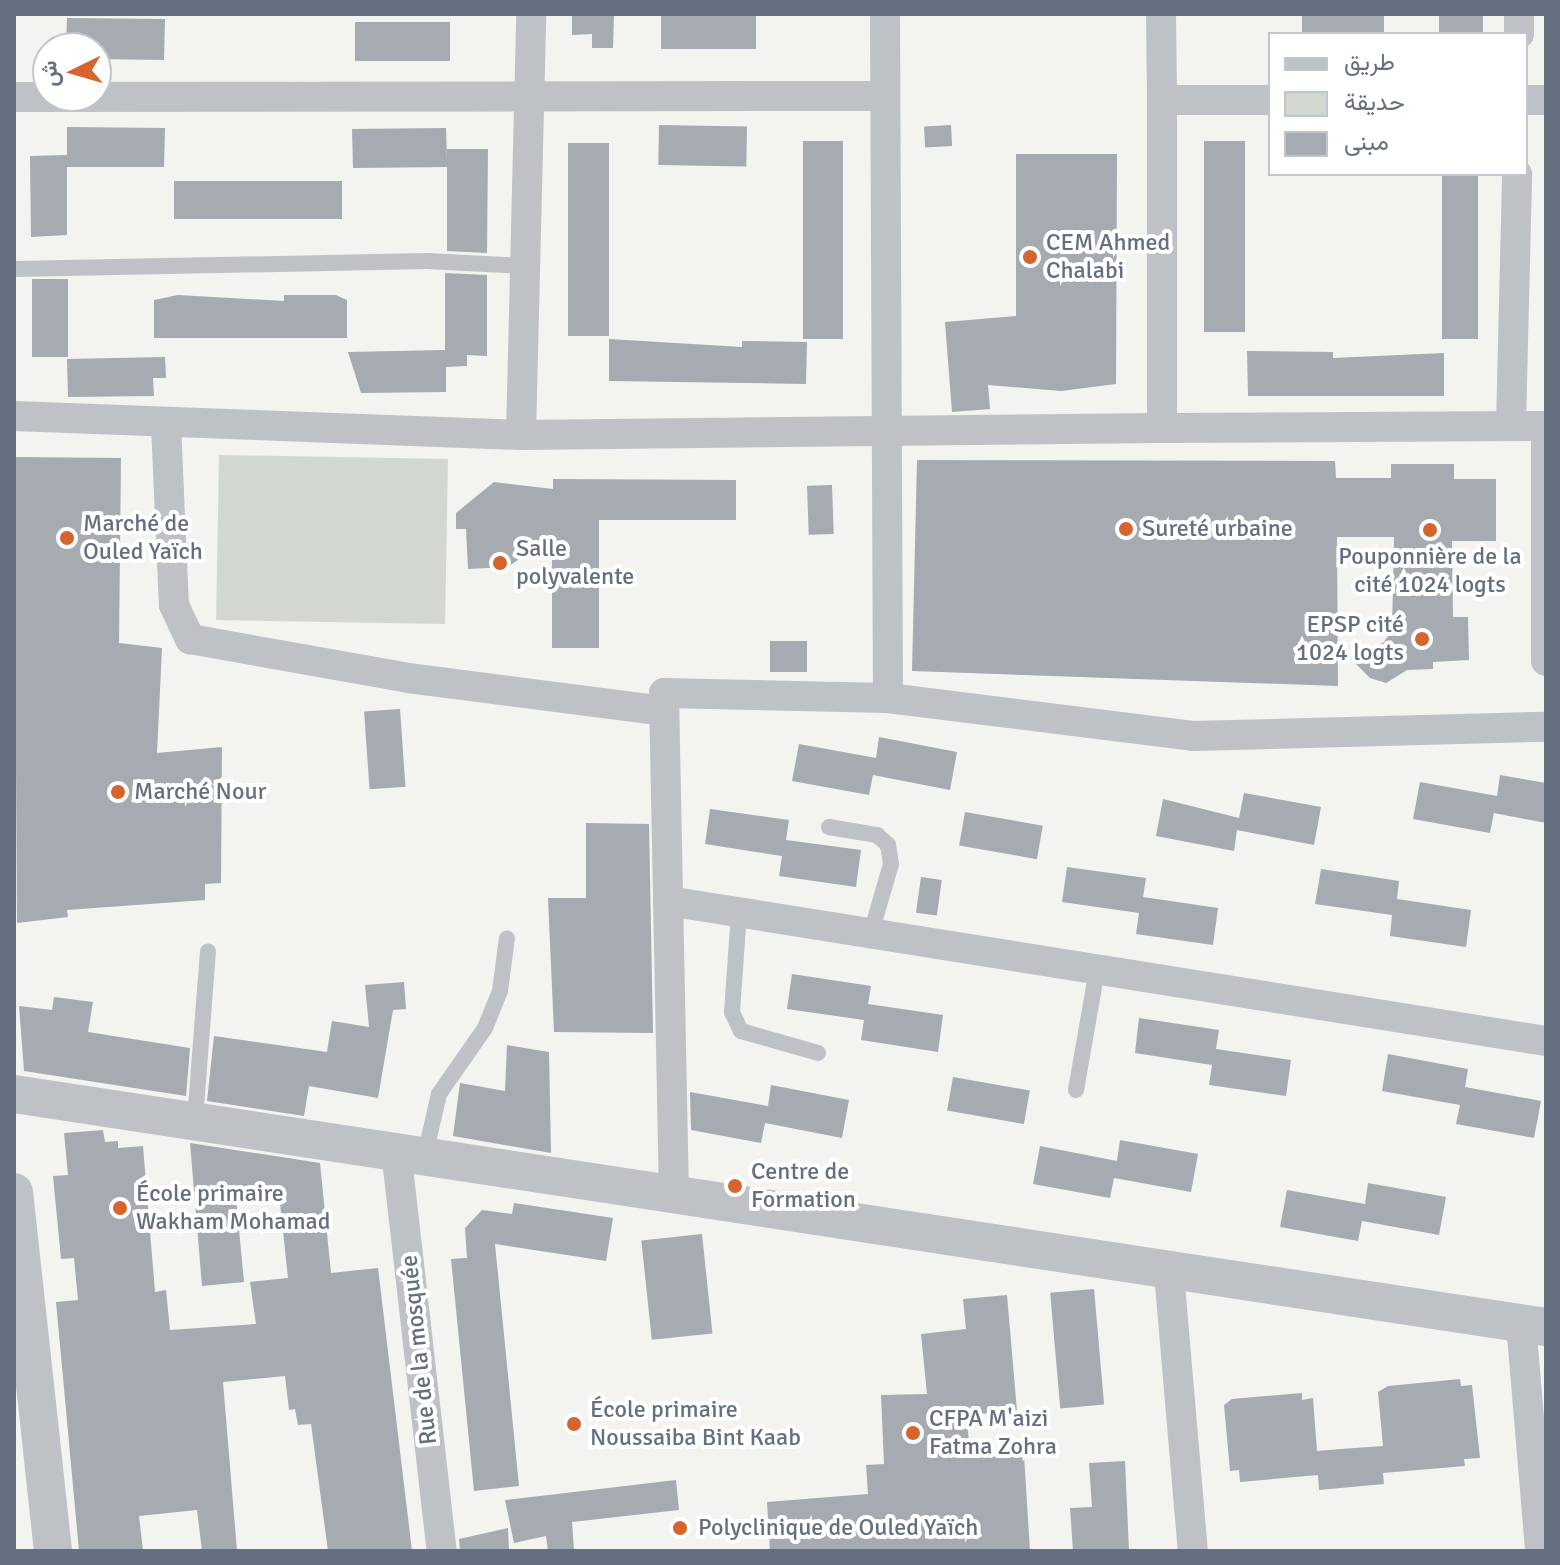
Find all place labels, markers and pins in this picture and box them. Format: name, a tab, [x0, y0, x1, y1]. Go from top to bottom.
place label: CEM Ahmed Chalabi	[1046, 229, 1170, 285]
marker: CEM Ahmed Chalabi	[1021, 248, 1039, 266]
place label: Marché de Ouled Yaïch	[83, 510, 203, 566]
place label: Sureté urbaine	[1142, 515, 1293, 543]
marker: Sureté urbaine	[1117, 520, 1135, 538]
marker: Pouponnière de la cité 1024 logts	[1421, 521, 1439, 539]
marker: Marché de Ouled Yaïch	[58, 529, 76, 547]
place label: Salle polyvalente	[516, 535, 634, 591]
place label: Pouponnière de la cité 1024 logts	[1338, 543, 1522, 599]
marker: Salle polyvalente	[491, 554, 509, 572]
place label: EPSP cité 1024 logts	[1296, 611, 1404, 667]
marker: EPSP cité 1024 logts	[1411, 628, 1433, 650]
place label: Marché Nour	[134, 778, 266, 806]
marker: Marché Nour	[109, 783, 127, 801]
place label: Centre de Formation	[751, 1158, 856, 1214]
marker: Centre de Formation	[726, 1177, 744, 1195]
place label: École primaire Wakham Mohamad	[136, 1180, 330, 1236]
marker: École primaire Wakham Mohamad	[111, 1199, 129, 1217]
place label: École primaire Noussaiba Bint Kaab	[590, 1396, 801, 1452]
place label: CFPA M'aizi Fatma Zohra	[929, 1405, 1057, 1461]
marker: École primaire Noussaiba Bint Kaab	[565, 1415, 583, 1433]
marker: CFPA M'aizi Fatma Zohra	[904, 1424, 922, 1442]
place label: Polyclinique de Ouled Yaïch	[698, 1514, 978, 1542]
marker: Polyclinique de Ouled Yaïch	[669, 1517, 691, 1539]

